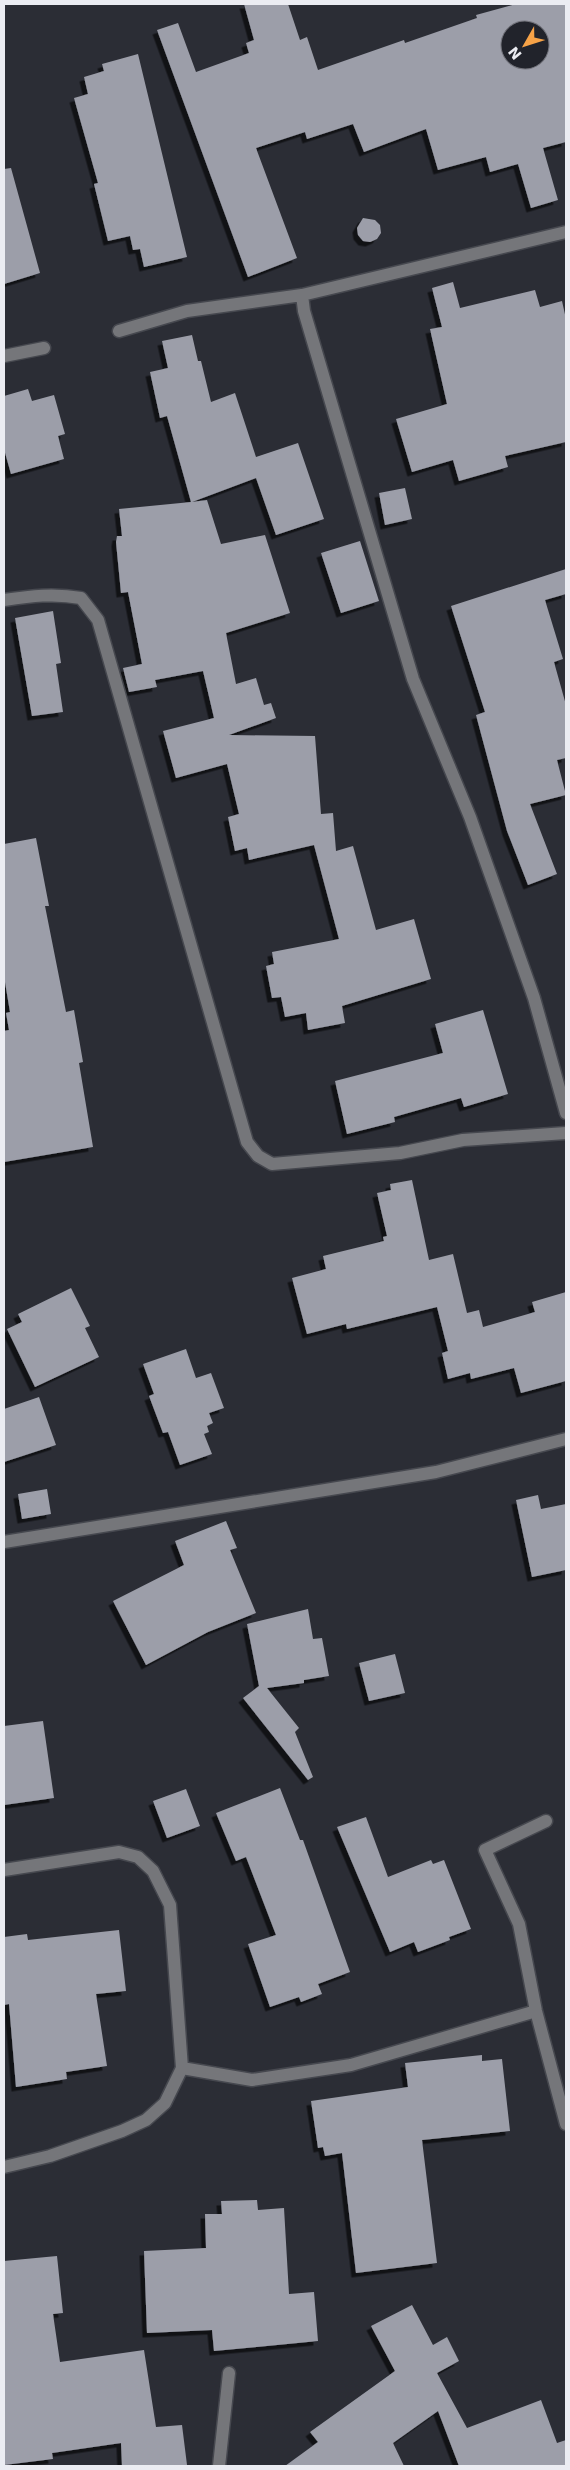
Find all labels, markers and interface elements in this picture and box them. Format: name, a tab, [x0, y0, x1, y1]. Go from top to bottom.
north arrow	[500, 20, 550, 70]
text: N	[505, 44, 525, 63]

